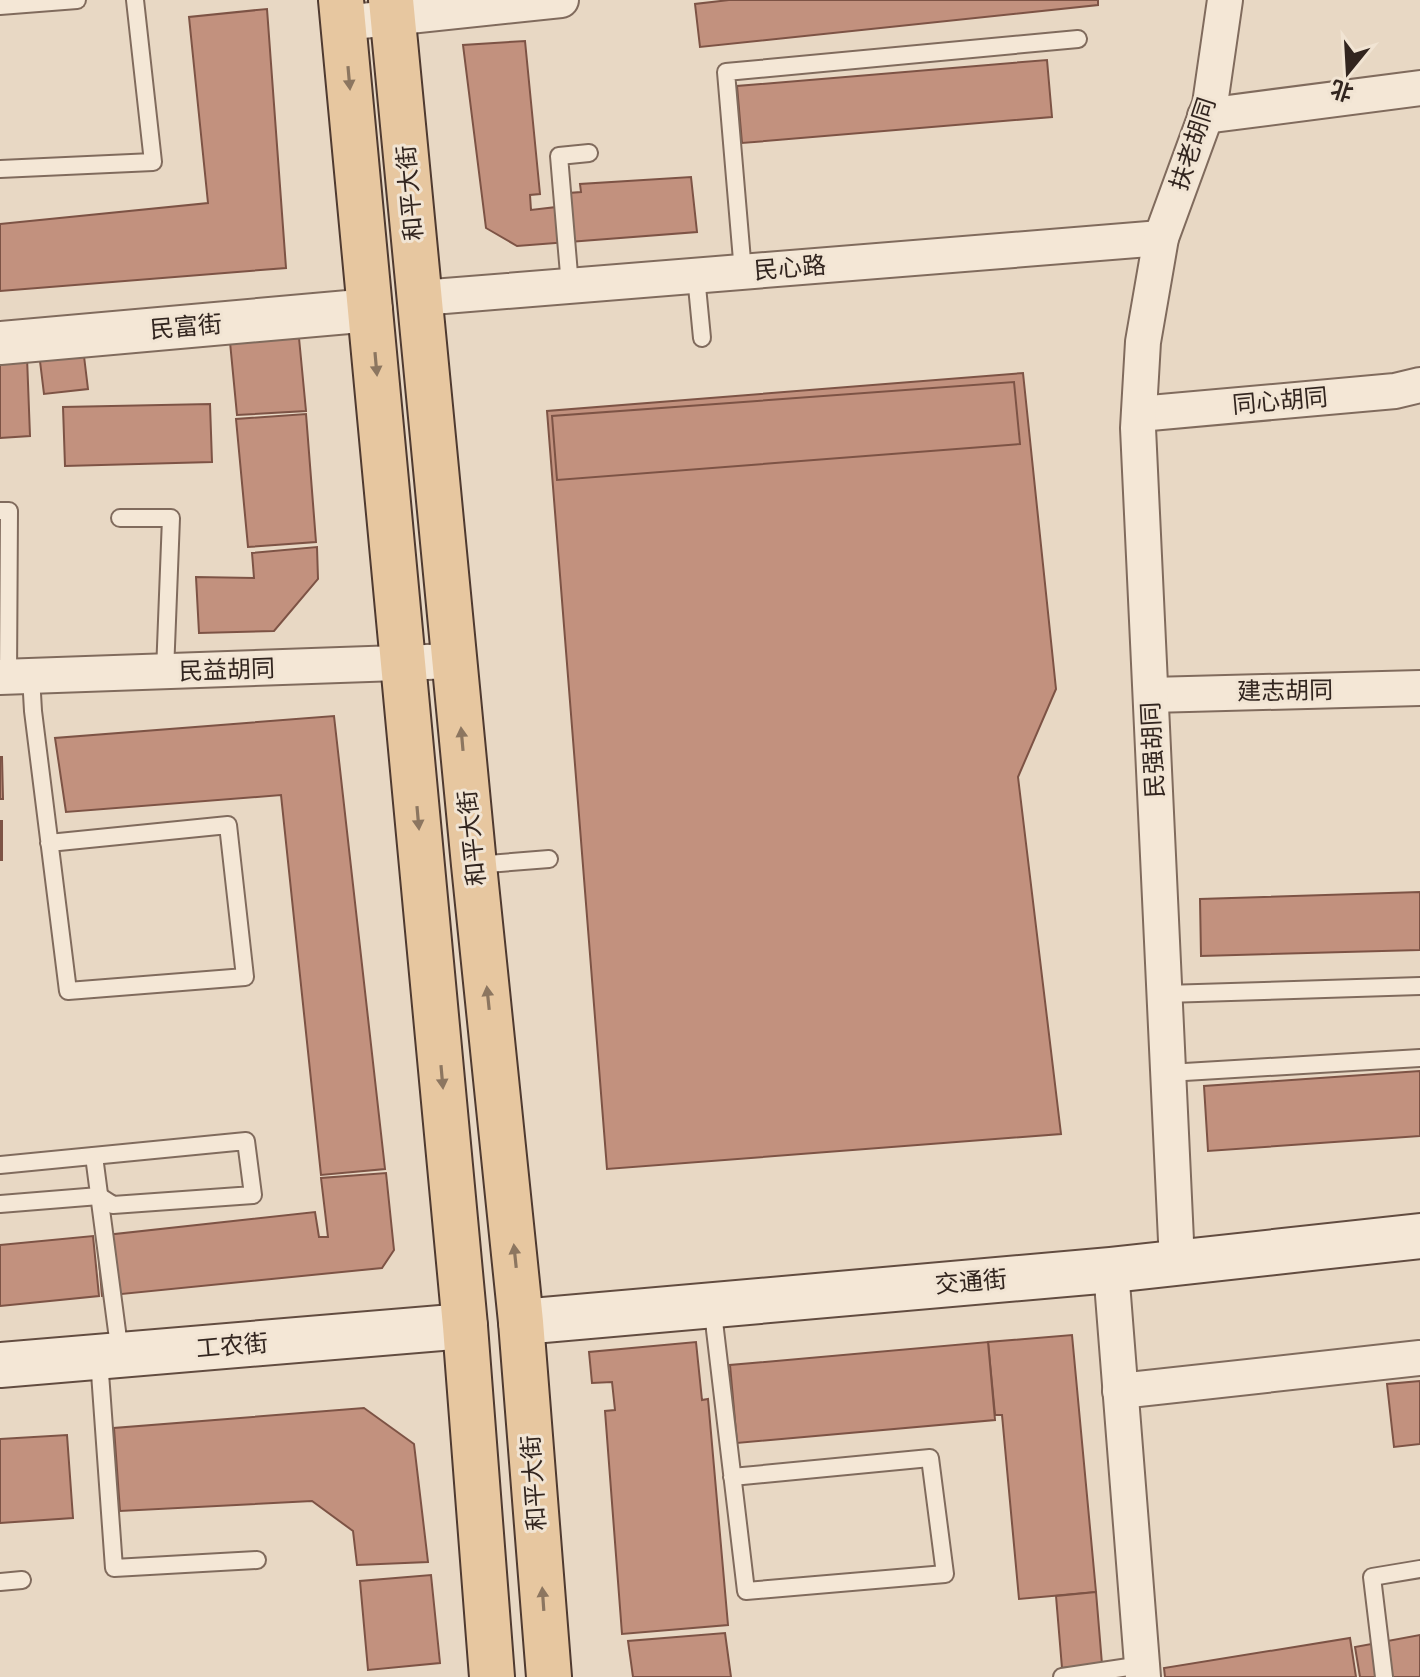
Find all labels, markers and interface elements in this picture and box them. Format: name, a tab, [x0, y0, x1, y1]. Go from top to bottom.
north arrow	[1308, 32, 1388, 112]
one-way arrow	[342, 66, 355, 91]
text: 北	[1327, 74, 1357, 109]
street label: 扶老胡同	[1162, 93, 1222, 194]
street label: 和平大街	[389, 144, 429, 242]
street label: 民心路	[753, 248, 827, 286]
street label: 民富街	[149, 307, 223, 345]
one-way arrow	[370, 352, 383, 377]
street label: 同心胡同	[1231, 380, 1329, 420]
street label: 民益胡同	[178, 651, 275, 687]
street label: 建志胡同	[1237, 673, 1333, 707]
street label: 民强胡同	[1134, 701, 1170, 799]
one-way arrow	[456, 726, 469, 751]
street label: 和平大街	[450, 789, 492, 888]
one-way arrow	[411, 806, 424, 831]
one-way arrow	[481, 985, 494, 1010]
one-way arrow	[435, 1065, 448, 1090]
one-way arrow	[508, 1243, 521, 1268]
street label: 交通街	[934, 1262, 1008, 1300]
street label: 工农街	[195, 1326, 269, 1364]
street label: 和平大街	[514, 1434, 552, 1532]
one-way arrow	[536, 1586, 549, 1611]

